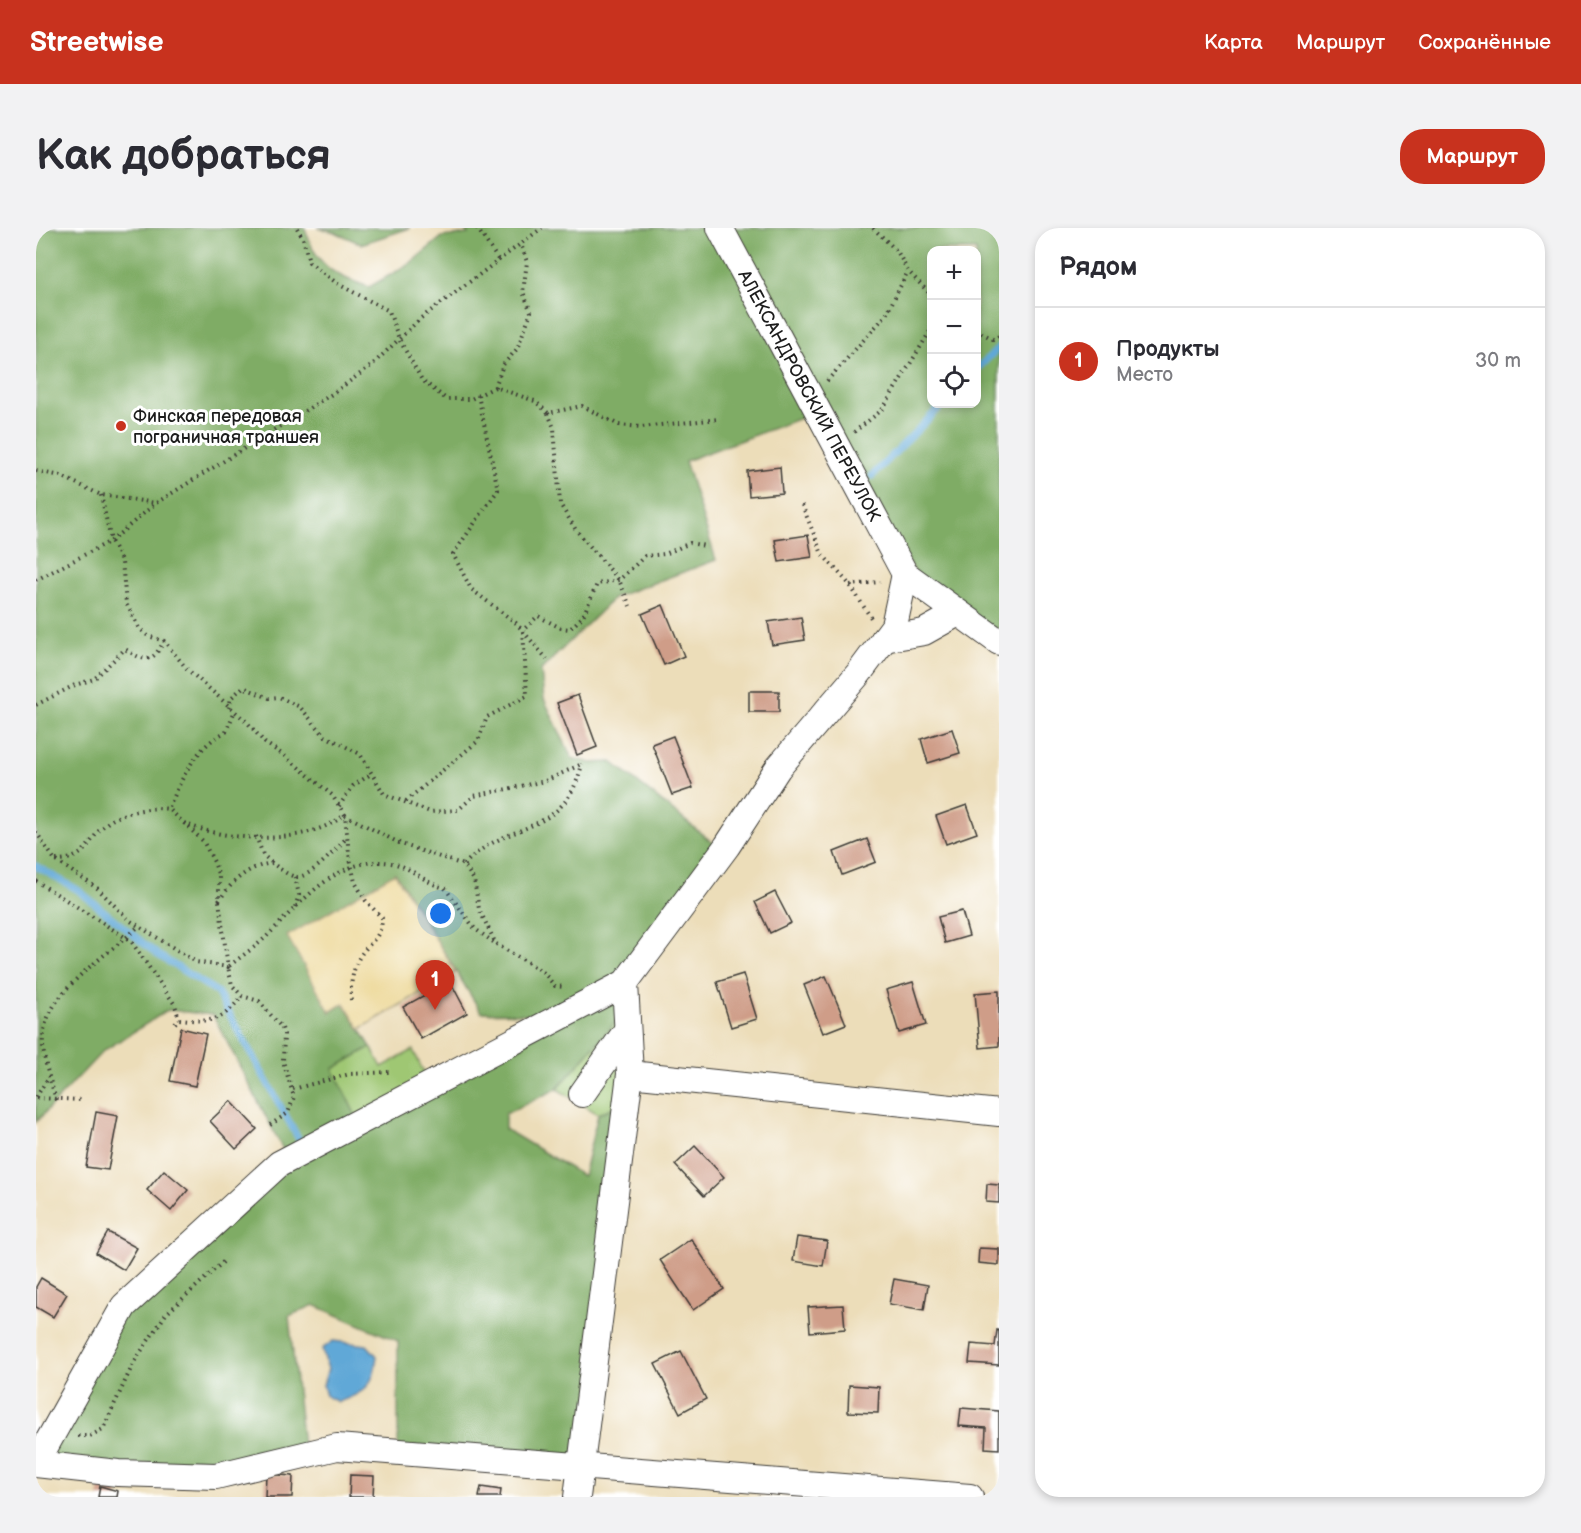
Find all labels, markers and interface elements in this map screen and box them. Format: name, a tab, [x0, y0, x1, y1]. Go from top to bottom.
text: Streetwise	[30, 26, 163, 59]
text: Карта	[1204, 30, 1263, 55]
text: Маршрут	[1296, 30, 1385, 55]
text: Сохранённые	[1418, 30, 1551, 55]
button: Маршрут	[1400, 129, 1545, 184]
text: Как добраться	[36, 131, 331, 182]
map controls	[927, 246, 981, 408]
button: +	[927, 246, 981, 300]
text: Рядом	[1059, 252, 1137, 283]
street label: АЛЕКСАНДРОВСКИЙ ПЕРЕУЛОК	[733, 266, 885, 525]
button: −	[927, 300, 981, 354]
text: Продукты	[1116, 336, 1220, 363]
text: 1	[1074, 349, 1083, 373]
text: 30 m	[1475, 349, 1521, 373]
button: locate	[927, 354, 981, 408]
text: Место	[1116, 363, 1173, 387]
place label: Финская передовая пограничная траншея	[133, 406, 319, 448]
marker: Финская передовая пограничная траншея	[114, 419, 128, 433]
your location	[426, 899, 455, 928]
pin: 1	[416, 960, 454, 1010]

